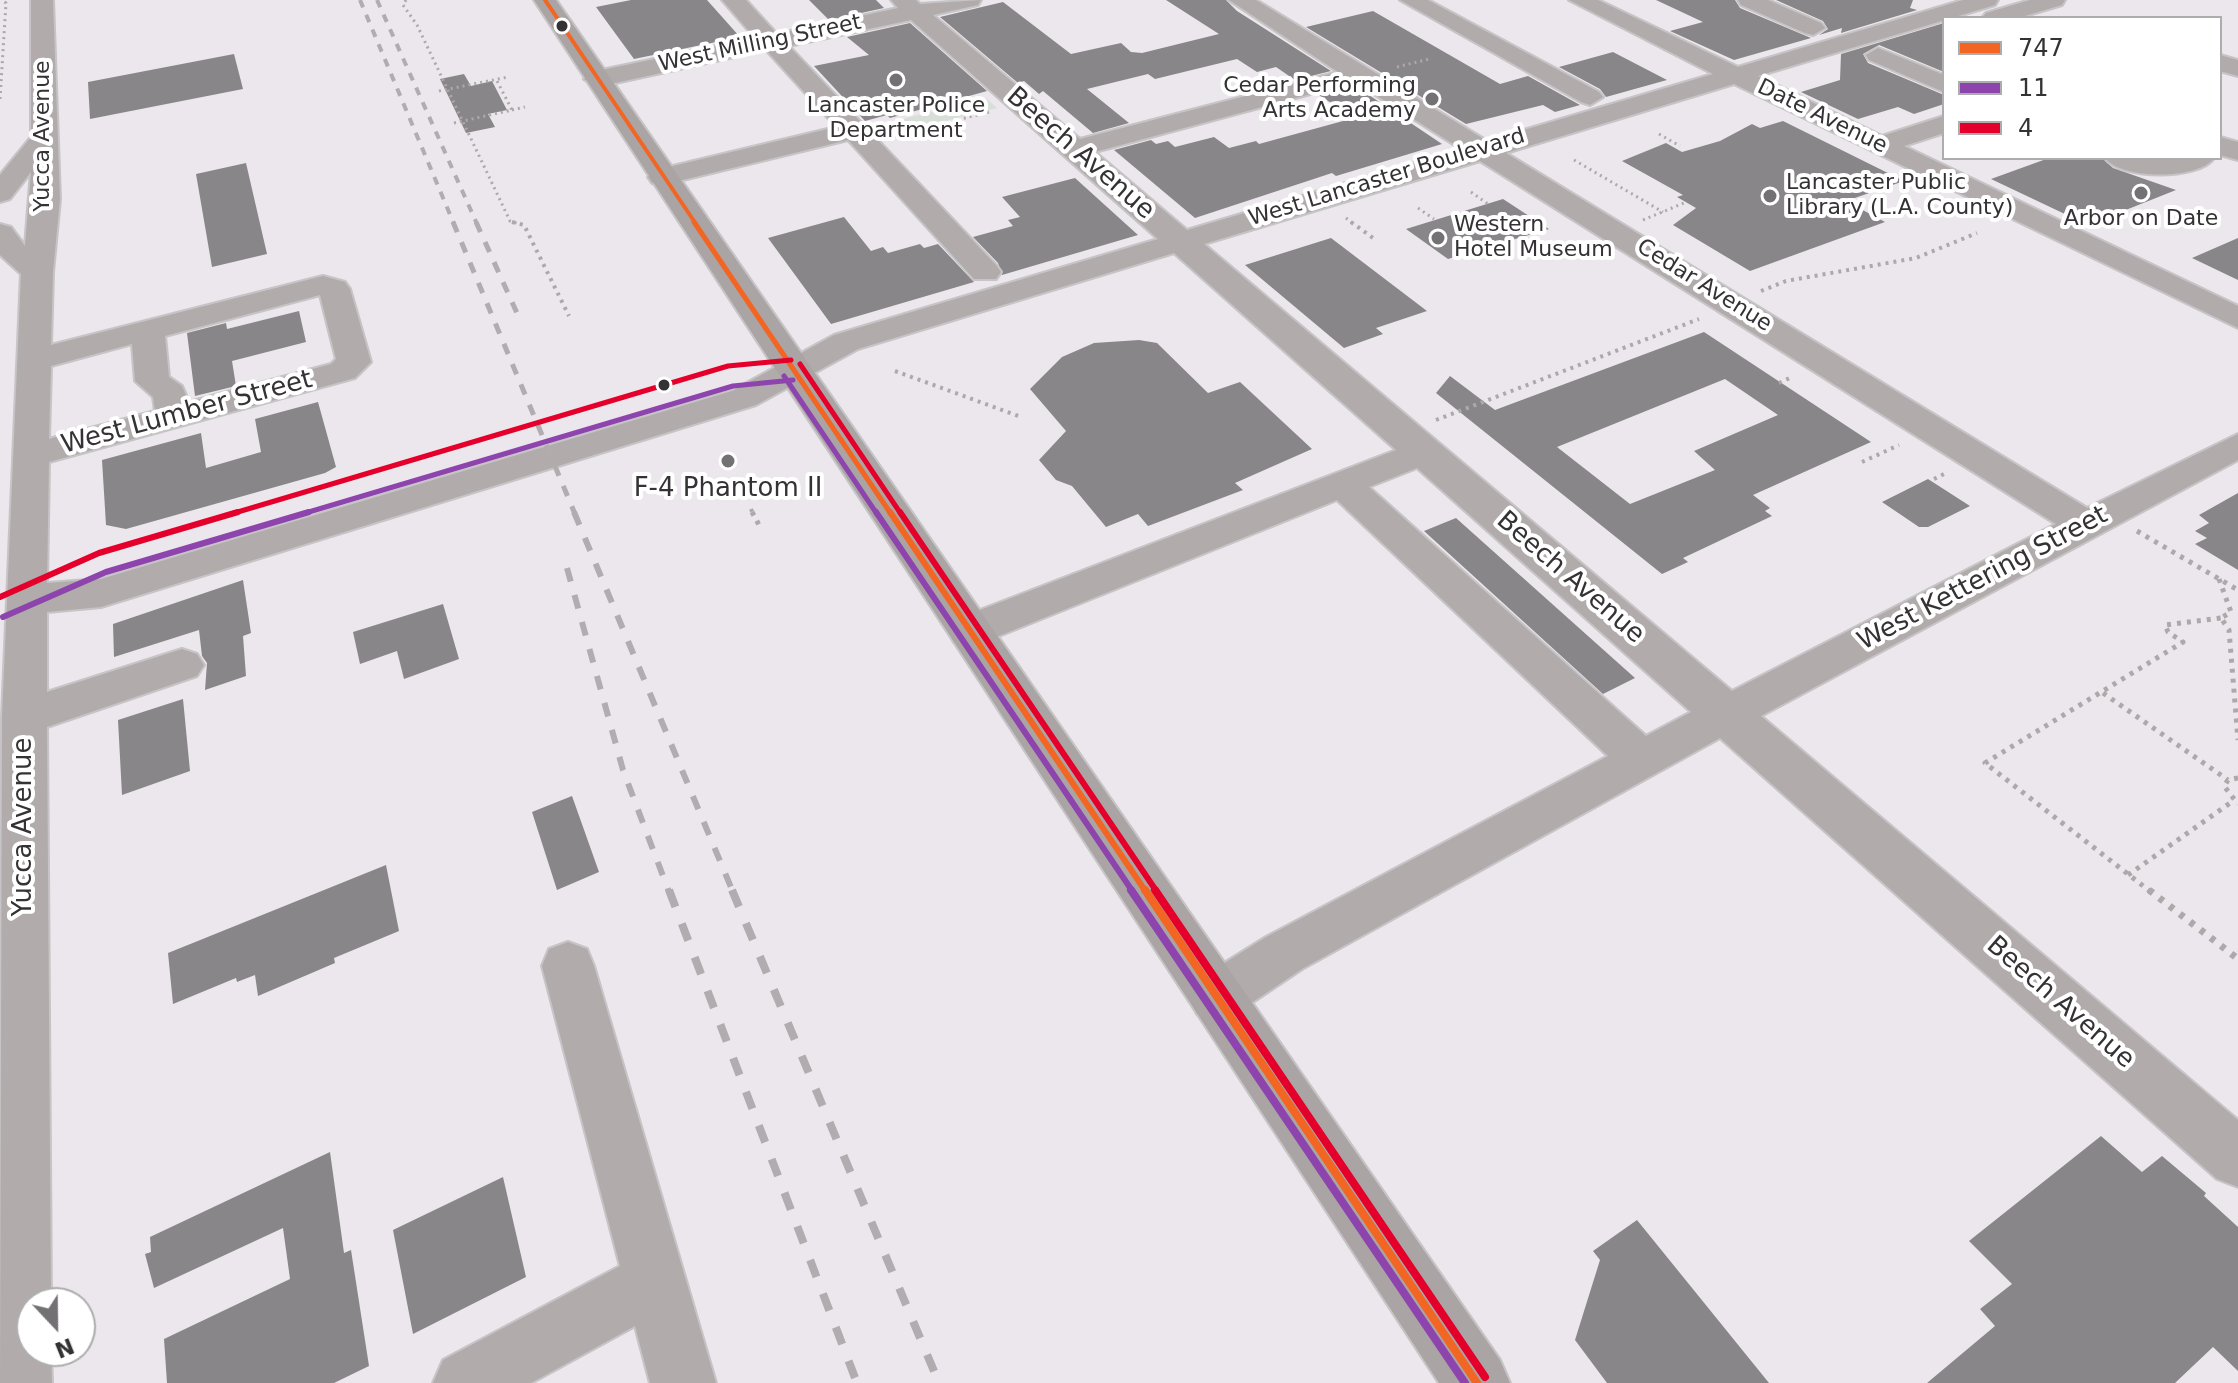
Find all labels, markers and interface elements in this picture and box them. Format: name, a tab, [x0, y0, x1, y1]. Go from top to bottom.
street label: West Milling Street	[656, 10, 864, 78]
legend	[1942, 16, 2222, 160]
unlabelled marker	[554, 18, 570, 34]
text: 747	[2018, 34, 2064, 62]
street label: Yucca Avenue	[30, 60, 56, 212]
marker: Lancaster Police Department	[887, 71, 905, 89]
place label: Cedar Performing Arts Academy	[1223, 73, 1416, 124]
street label: Date Avenue	[1753, 74, 1891, 160]
text: 11	[2018, 74, 2049, 102]
street label: Beech Avenue	[1000, 81, 1160, 227]
marker: Cedar Performing Arts Academy	[1423, 90, 1441, 108]
place label: Lancaster Police Department	[807, 93, 985, 144]
text: 4	[2018, 114, 2033, 142]
street label: West Lancaster Boulevard	[1246, 123, 1528, 233]
place label: Lancaster Public Library (L.A. County)	[1786, 170, 2013, 222]
marker: Arbor on Date	[2132, 184, 2150, 202]
marker: Lancaster Public Library (L.A. County)	[1761, 187, 1779, 205]
place label: Arbor on Date	[2064, 206, 2218, 232]
place label: Western Hotel Museum	[1454, 212, 1613, 264]
marker: Western Hotel Museum	[1429, 229, 1447, 247]
street label: Cedar Avenue	[1632, 234, 1776, 338]
street label: West Lumber Street	[58, 364, 316, 462]
unlabelled marker	[656, 377, 672, 393]
marker: F-4 Phantom II	[719, 452, 737, 470]
place label: F-4 Phantom II	[634, 473, 822, 505]
street label: West Kettering Street	[1853, 500, 2113, 658]
street label: Beech Avenue	[1490, 505, 1650, 651]
street label: Yucca Avenue	[8, 738, 40, 916]
street label: Beech Avenue	[1980, 930, 2140, 1076]
north arrow	[16, 1287, 96, 1367]
text: N	[51, 1333, 78, 1363]

